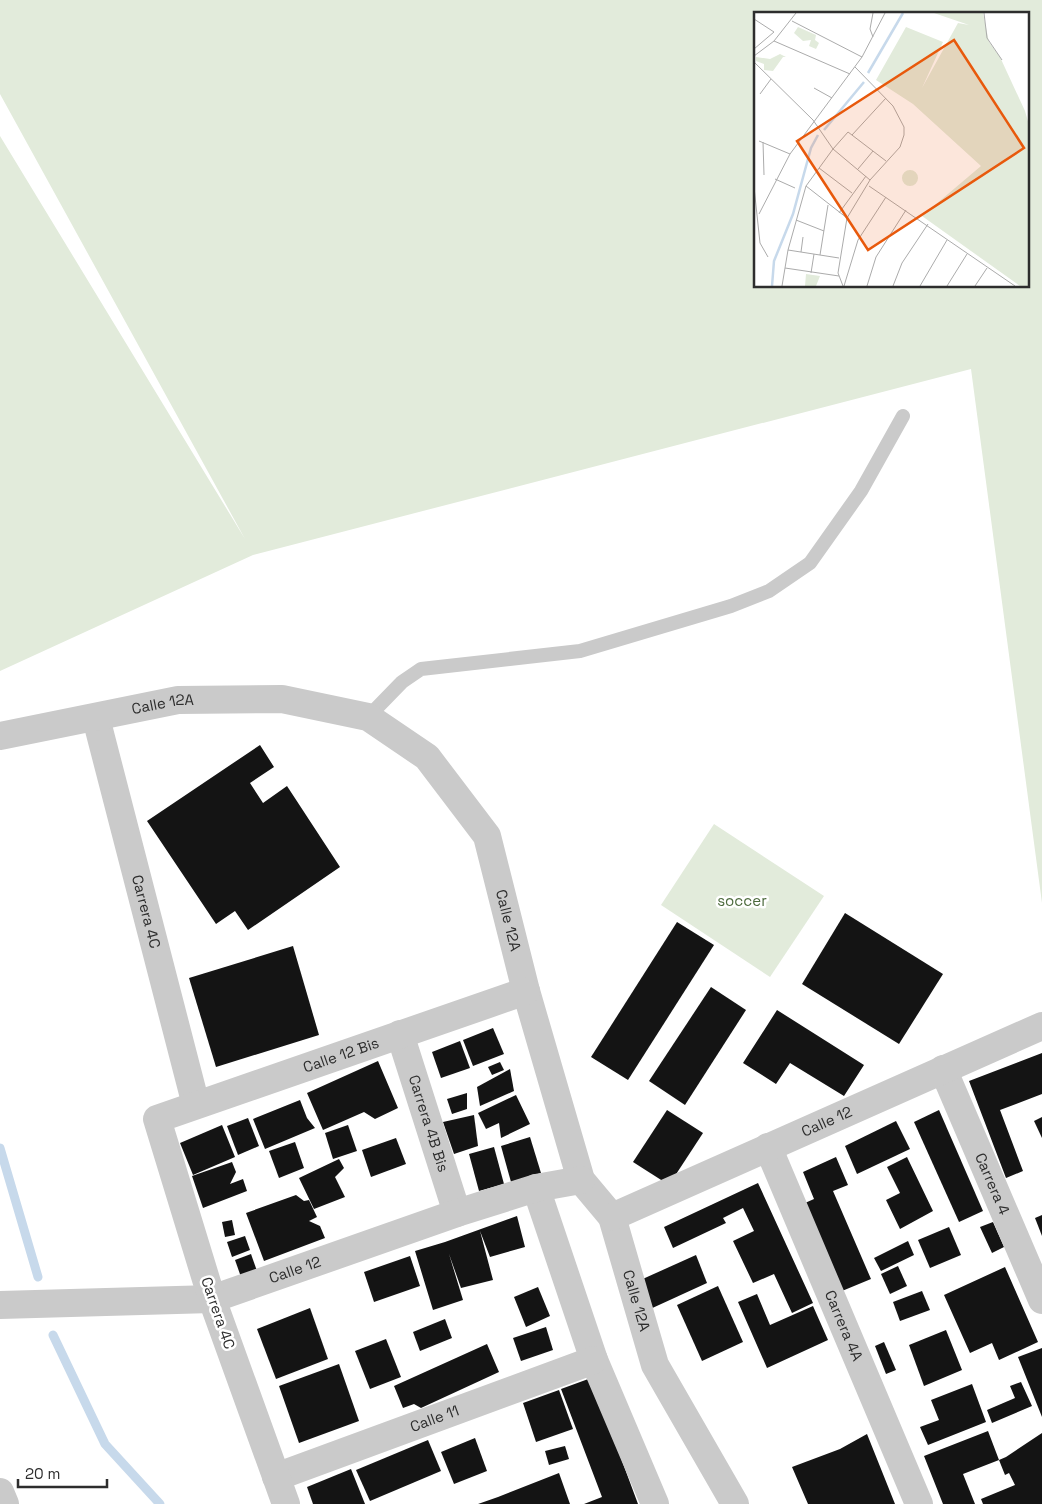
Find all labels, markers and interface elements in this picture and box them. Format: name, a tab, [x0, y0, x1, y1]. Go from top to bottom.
inset map	[754, 12, 1030, 288]
street label: Calle 12A	[130, 690, 195, 718]
street label: Carrera 4C	[128, 873, 165, 950]
street label: Calle 12A	[492, 887, 526, 954]
park label: soccer	[717, 891, 767, 910]
street label: Calle 12 Bis	[300, 1033, 381, 1077]
street label: Carrera 4B Bis	[405, 1073, 453, 1174]
street label: Calle 12	[798, 1102, 855, 1141]
street label: Carrera 4	[971, 1150, 1014, 1218]
street label: Calle 12	[266, 1252, 323, 1287]
street label: Calle 12A	[619, 1268, 655, 1334]
street label: Carrera 4C	[197, 1274, 240, 1351]
street label: Carrera 4A	[821, 1287, 868, 1364]
street label: Calle 11	[407, 1400, 462, 1436]
scale bar	[18, 1456, 106, 1488]
text: 20 m	[25, 1464, 60, 1483]

